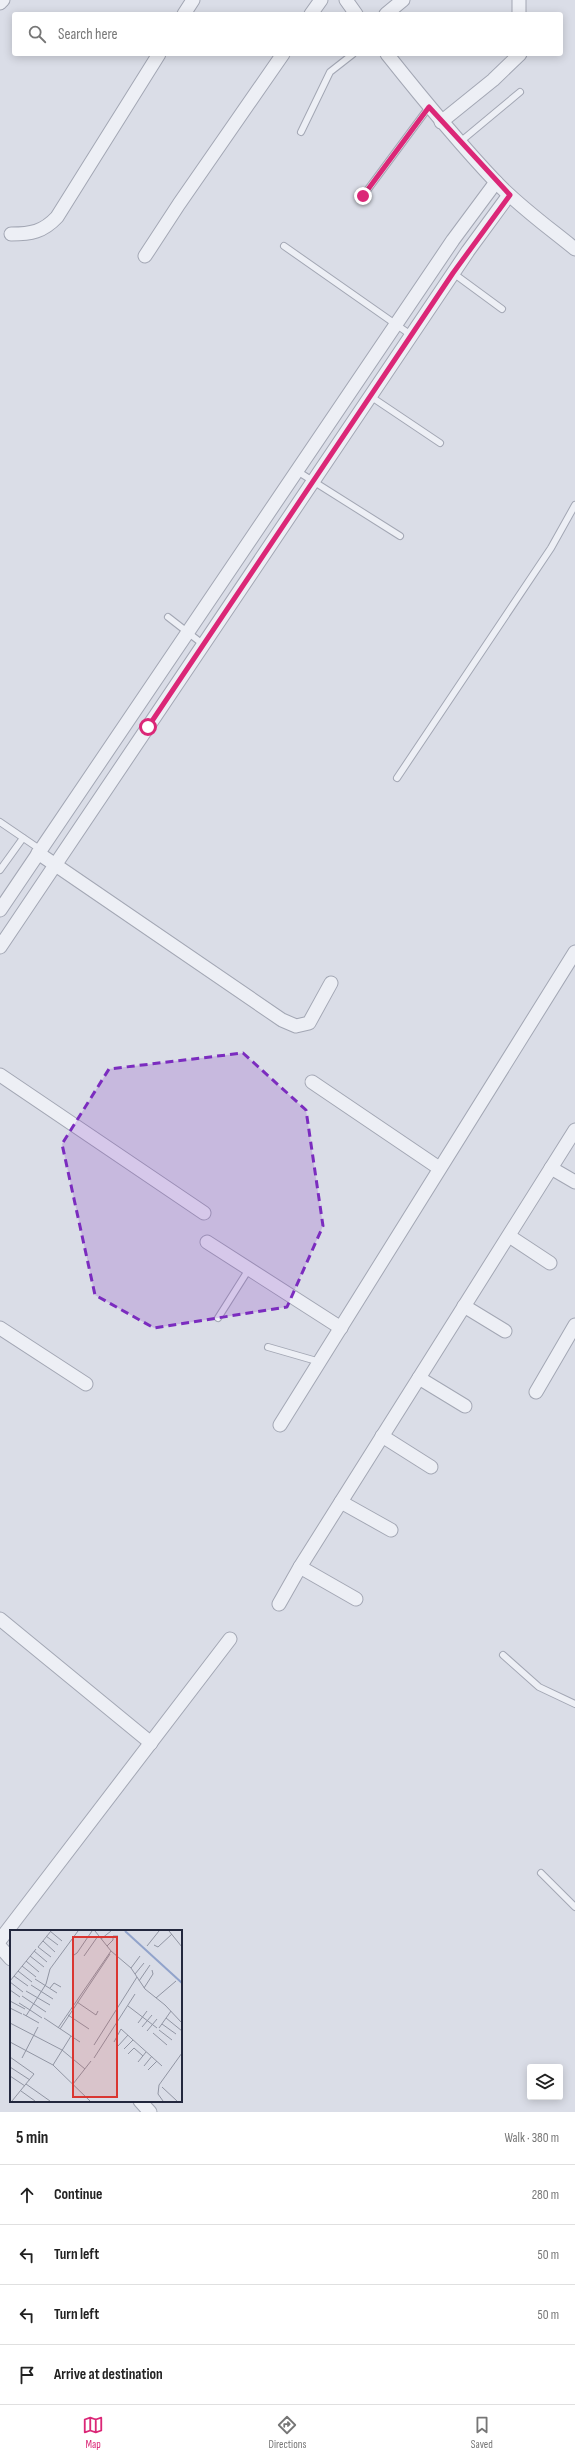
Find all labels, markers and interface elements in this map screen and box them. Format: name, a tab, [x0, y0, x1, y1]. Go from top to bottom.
search box	[12, 12, 563, 56]
icon: search	[26, 23, 48, 45]
text: Search here	[58, 25, 118, 44]
route end	[354, 187, 372, 205]
route start	[139, 718, 157, 736]
inset map	[10, 1930, 182, 2102]
map controls	[527, 2064, 563, 2100]
button: layers	[527, 2064, 563, 2100]
text: 5 min	[16, 2128, 48, 2148]
text: Walk · 380 m	[504, 2130, 559, 2146]
icon: ahead	[16, 2184, 38, 2206]
text: Continue	[54, 2185, 103, 2204]
text: 280 m	[532, 2187, 559, 2203]
icon: left	[16, 2244, 38, 2266]
text: Turn left	[54, 2245, 99, 2264]
text: 50 m	[538, 2247, 559, 2263]
icon: left	[16, 2304, 38, 2326]
text: Turn left	[54, 2305, 99, 2324]
text: 50 m	[538, 2307, 559, 2323]
icon: arrive	[16, 2364, 38, 2386]
text: Arrive at destination	[54, 2365, 163, 2384]
tab: Map	[82, 2414, 104, 2451]
tab: Directions	[269, 2414, 306, 2451]
tab: Saved	[471, 2414, 493, 2451]

